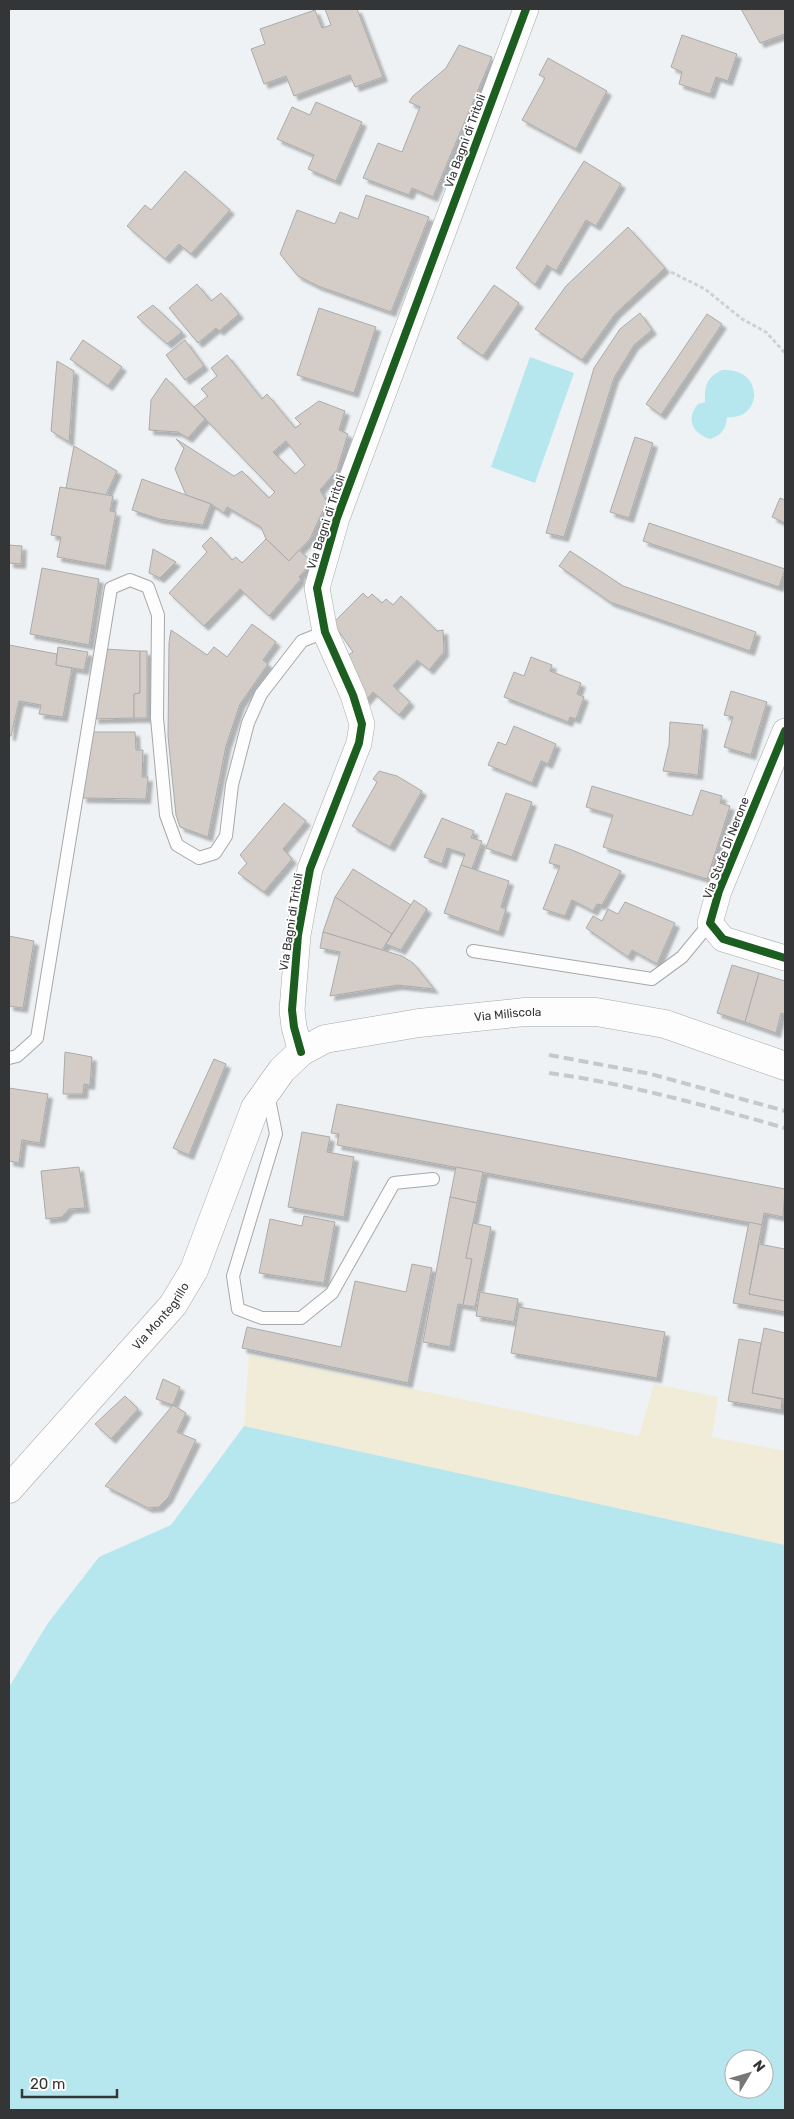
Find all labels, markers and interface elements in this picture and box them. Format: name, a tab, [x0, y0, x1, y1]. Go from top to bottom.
street label: Via Bagni di Tritoli	[442, 92, 488, 190]
street label: Via Bagni di Tritoli	[304, 473, 348, 571]
street label: Via Stufe Di Nerone	[700, 795, 752, 901]
street label: Via Bagni di Tritoli	[276, 872, 306, 972]
street label: Via Miliscola	[473, 1005, 541, 1024]
street label: Via Montegrillo	[129, 1280, 192, 1353]
north arrow	[724, 2049, 774, 2099]
text: N	[749, 2057, 769, 2076]
scale bar	[22, 2066, 118, 2098]
text: 20 m	[30, 2075, 65, 2093]

